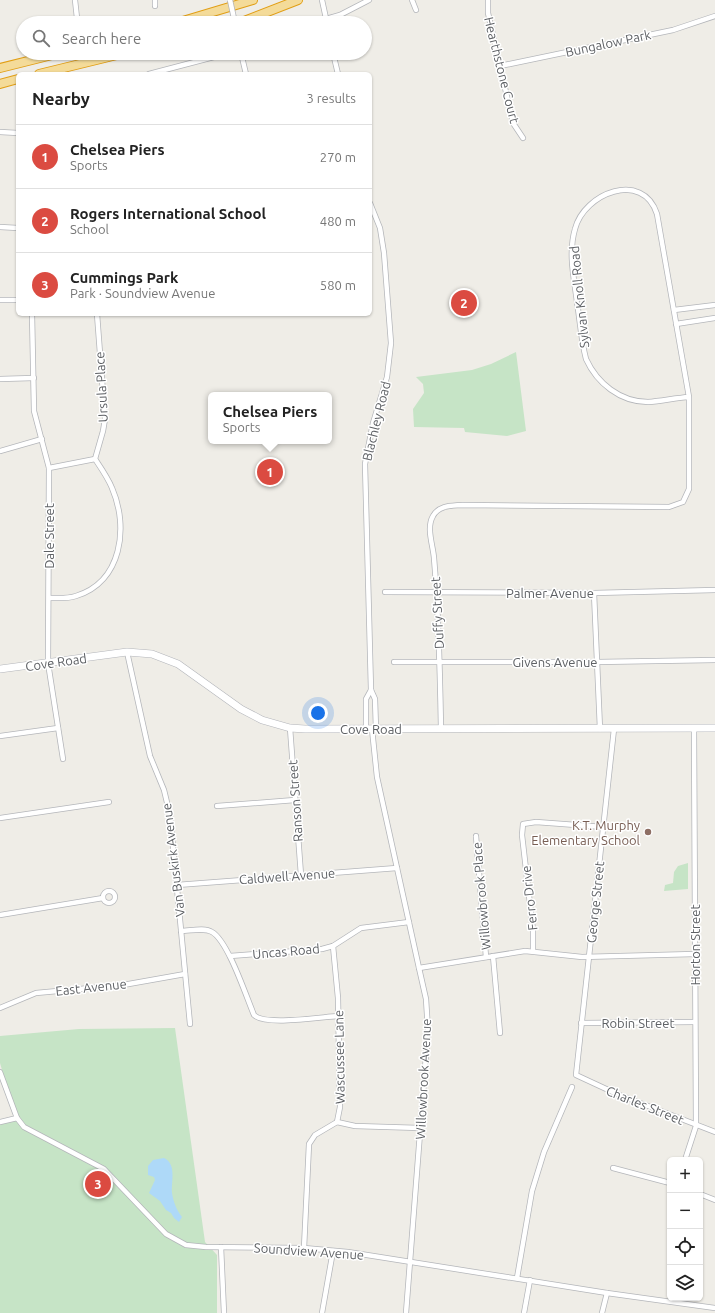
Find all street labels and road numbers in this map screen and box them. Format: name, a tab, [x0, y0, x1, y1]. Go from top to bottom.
street label: Hearthstone Court	[482, 15, 522, 125]
street label: Bungalow Park	[564, 27, 653, 59]
street label: Sylvan Knoll Road	[567, 245, 591, 349]
street label: Ursula Place	[92, 351, 110, 423]
street label: Blachley Road	[359, 380, 393, 462]
street label: Dale Street	[42, 503, 56, 569]
street label: Duffy Street	[428, 577, 446, 649]
street label: Palmer Avenue	[506, 586, 594, 600]
street label: Cove Road	[24, 651, 88, 673]
street label: Givens Avenue	[512, 655, 598, 669]
street label: Cove Road	[340, 722, 402, 736]
street label: Ranson Street	[285, 760, 305, 842]
street label: Van Buskirk Avenue	[159, 802, 187, 918]
street label: Willowbrook Place	[469, 841, 493, 951]
street label: George Street	[584, 860, 606, 944]
street label: Ferro Drive	[519, 865, 539, 931]
street label: Caldwell Avenue	[238, 866, 336, 886]
street label: Horton Street	[688, 905, 702, 985]
street label: Uncas Road	[252, 941, 320, 961]
street label: East Avenue	[55, 976, 127, 998]
street label: Wascussee Lane	[331, 1010, 347, 1104]
street label: Robin Street	[601, 1016, 675, 1030]
street label: Willowbrook Avenue	[413, 1018, 433, 1140]
street label: Charles Street	[604, 1083, 686, 1127]
street label: Soundview Avenue	[253, 1240, 365, 1262]

